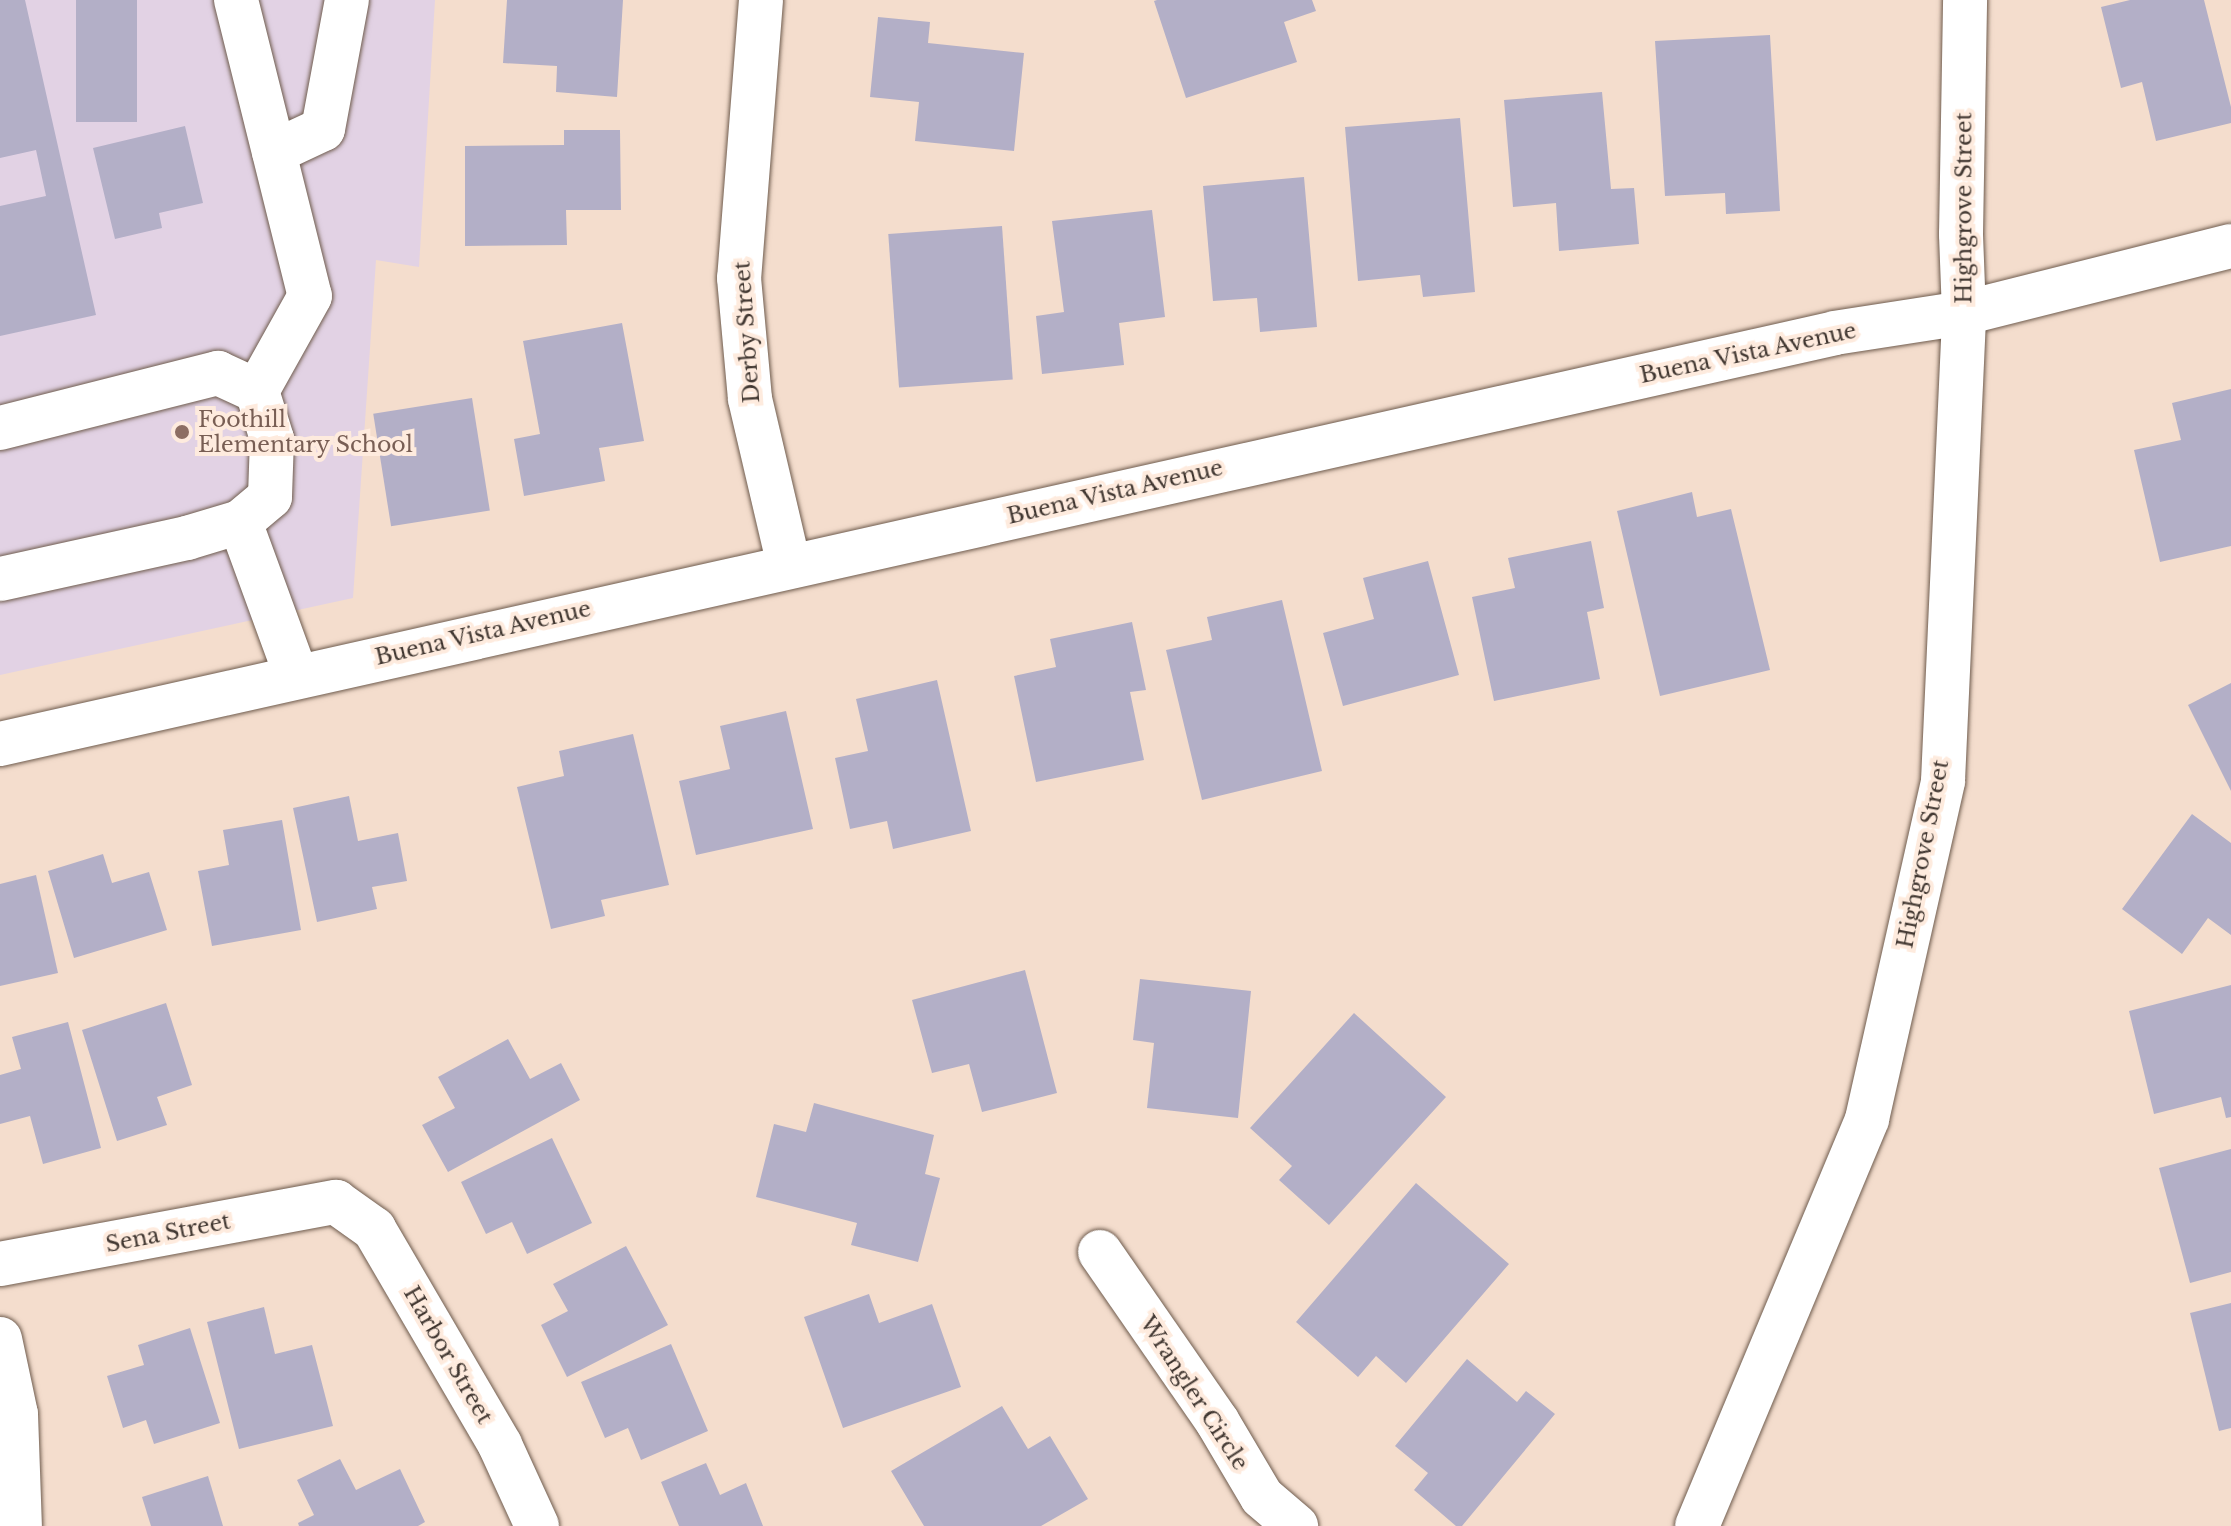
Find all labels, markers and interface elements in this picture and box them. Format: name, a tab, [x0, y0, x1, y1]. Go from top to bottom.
street label: Highgrove Street	[1951, 112, 1977, 304]
street label: Derby Street	[729, 260, 765, 404]
street label: Buena Vista Avenue	[1636, 317, 1860, 389]
place label: Foothill Elementary School	[198, 406, 414, 458]
marker: Foothill Elementary School	[173, 423, 191, 441]
street label: Buena Vista Avenue	[1003, 454, 1227, 530]
street label: Buena Vista Avenue	[371, 595, 595, 671]
street label: Highgrove Street	[1892, 757, 1954, 951]
street label: Sena Street	[103, 1208, 233, 1258]
street label: Harbor Street	[398, 1281, 498, 1429]
street label: Wrangler Circle	[1134, 1311, 1254, 1475]

